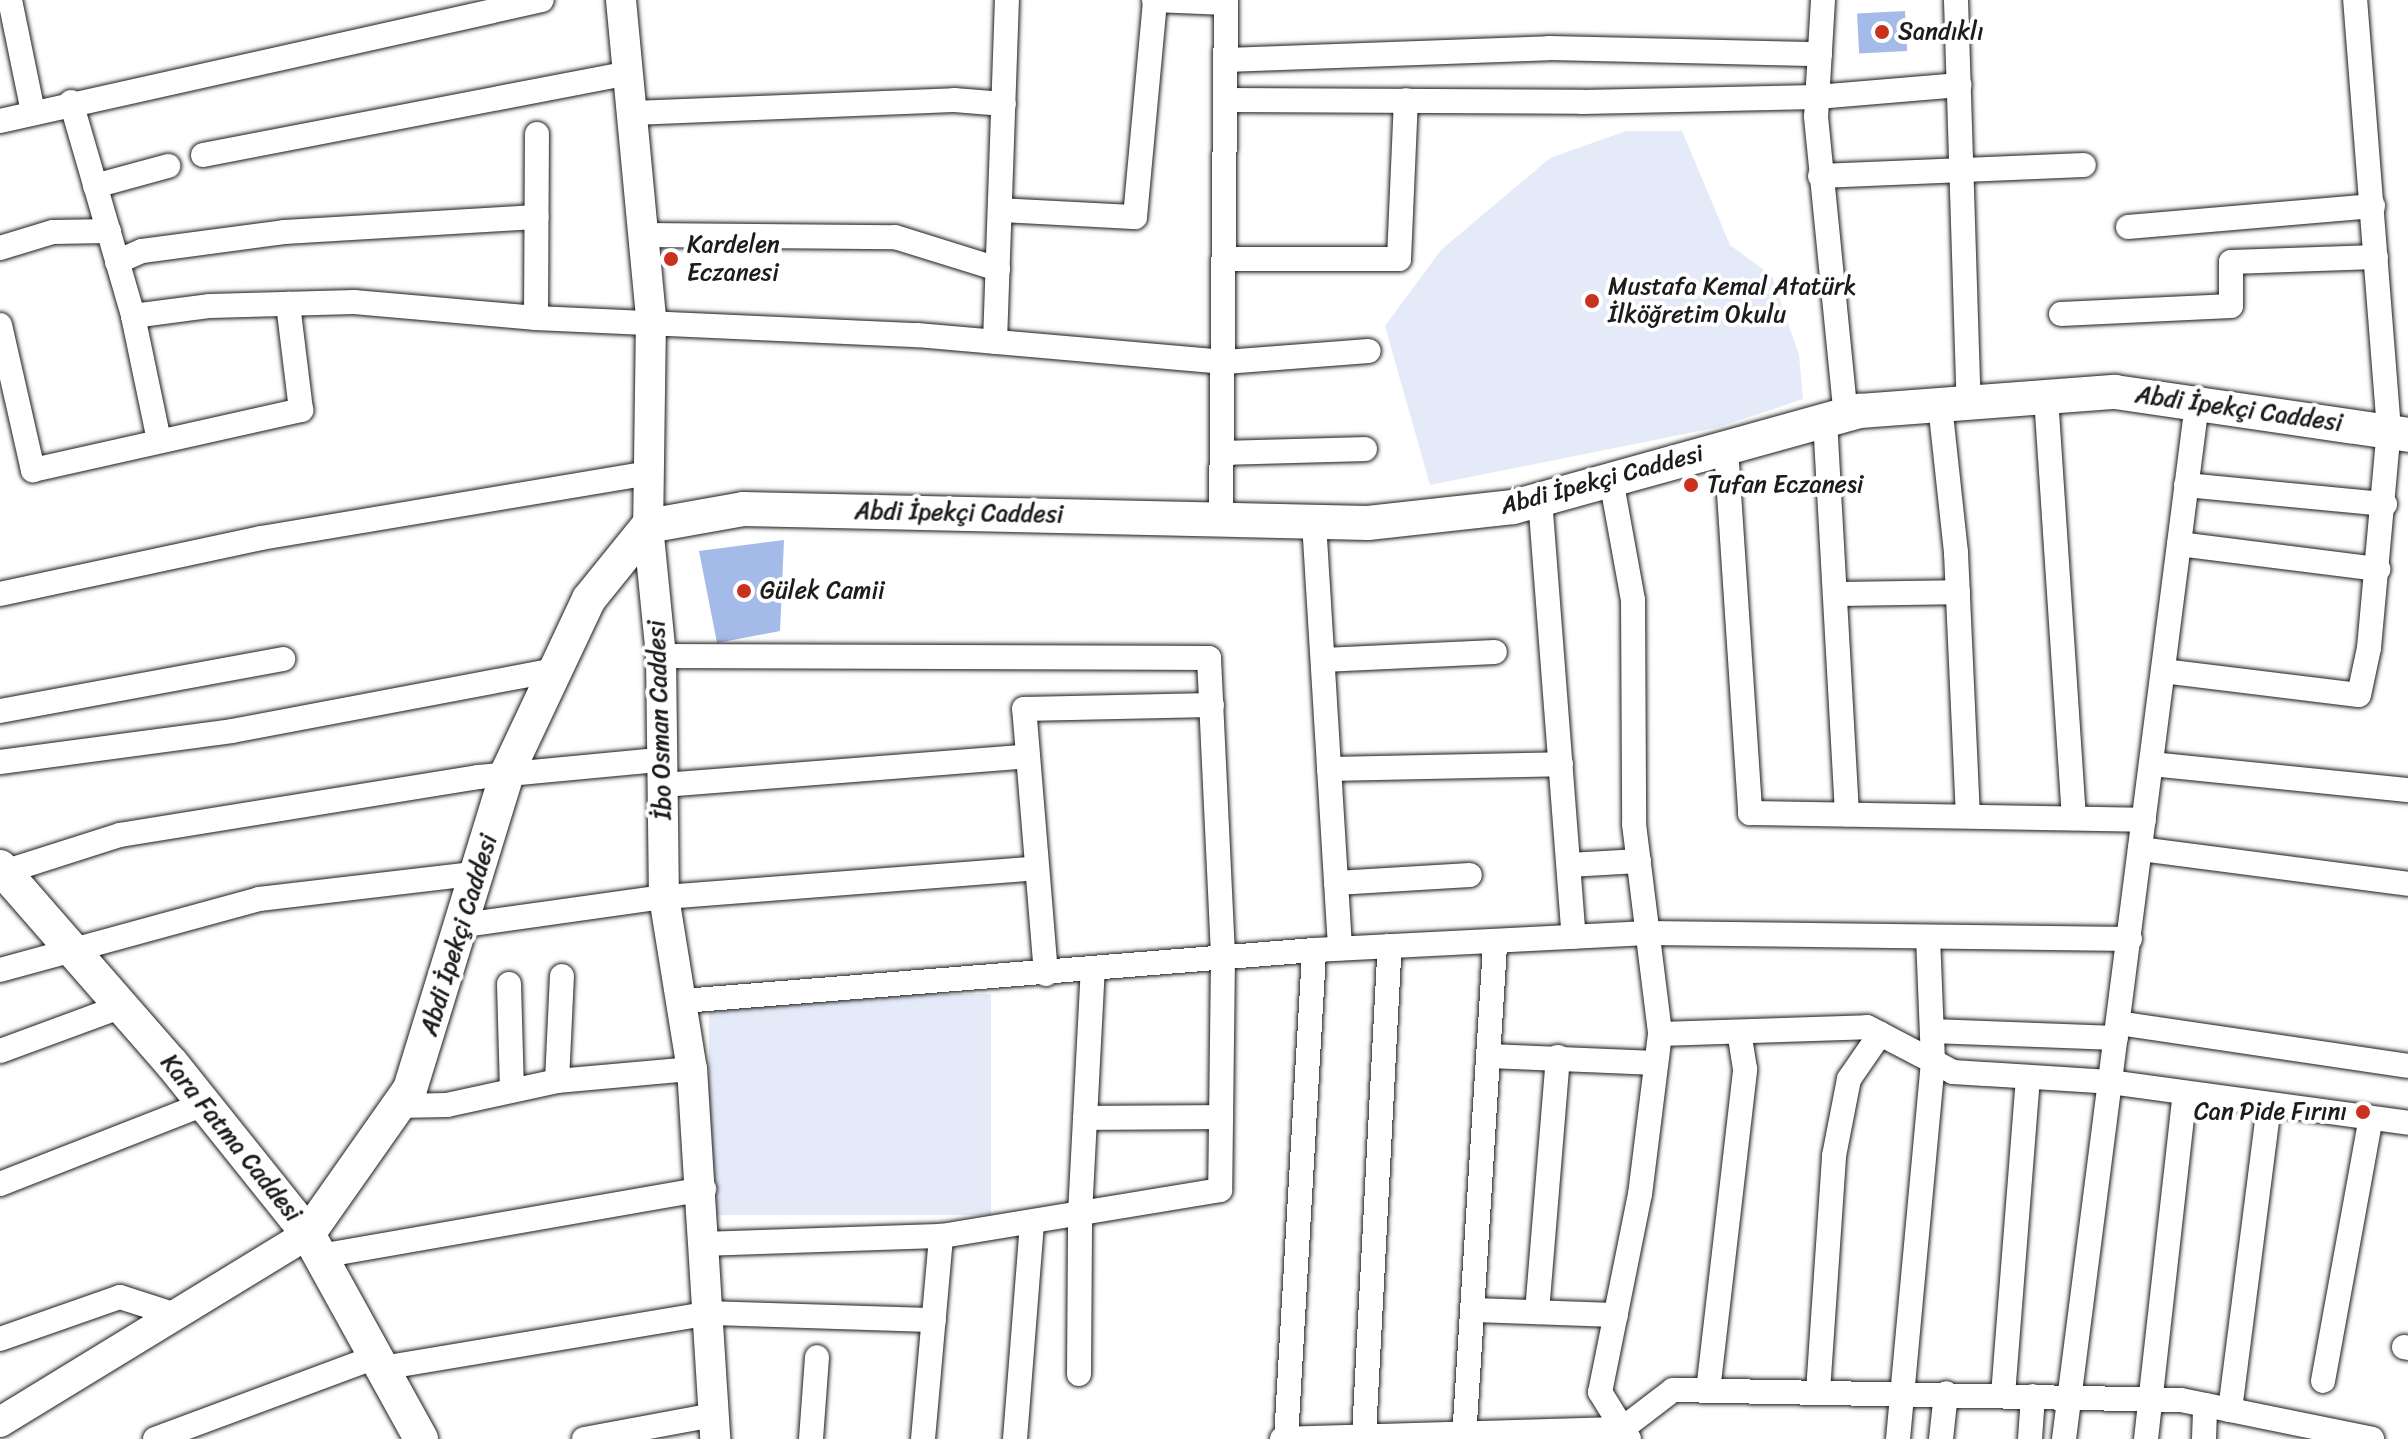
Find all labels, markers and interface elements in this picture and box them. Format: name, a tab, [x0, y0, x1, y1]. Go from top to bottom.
place label: Sandıklı	[1898, 18, 1984, 46]
marker: Sandıklı	[1873, 23, 1891, 41]
place label: Kardelen Eczanesi	[687, 231, 780, 287]
marker: Kardelen Eczanesi	[662, 250, 680, 268]
place label: Mustafa Kemal Atatürk İlköğretim Okulu	[1608, 273, 1857, 329]
marker: Mustafa Kemal Atatürk İlköğretim Okulu	[1583, 292, 1601, 310]
street label: Abdi İpekçi Caddesi	[2134, 380, 2344, 438]
street label: Abdi İpekçi Caddesi	[1498, 439, 1706, 521]
place label: Tufan Eczanesi	[1707, 471, 1865, 499]
marker: Tufan Eczanesi	[1682, 476, 1700, 494]
street label: Abdi İpekçi Caddesi	[855, 497, 1063, 529]
place label: Gülek Camii	[760, 577, 885, 605]
marker: Gülek Camii	[735, 582, 753, 600]
street label: İbo Osman Caddesi	[642, 620, 678, 820]
street label: Abdi İpekçi Caddesi	[415, 832, 503, 1038]
street label: Kara Fatma Caddesi	[154, 1048, 308, 1228]
place label: Can Pide Fırını	[2193, 1098, 2347, 1126]
marker: Can Pide Fırını	[2354, 1103, 2372, 1121]

